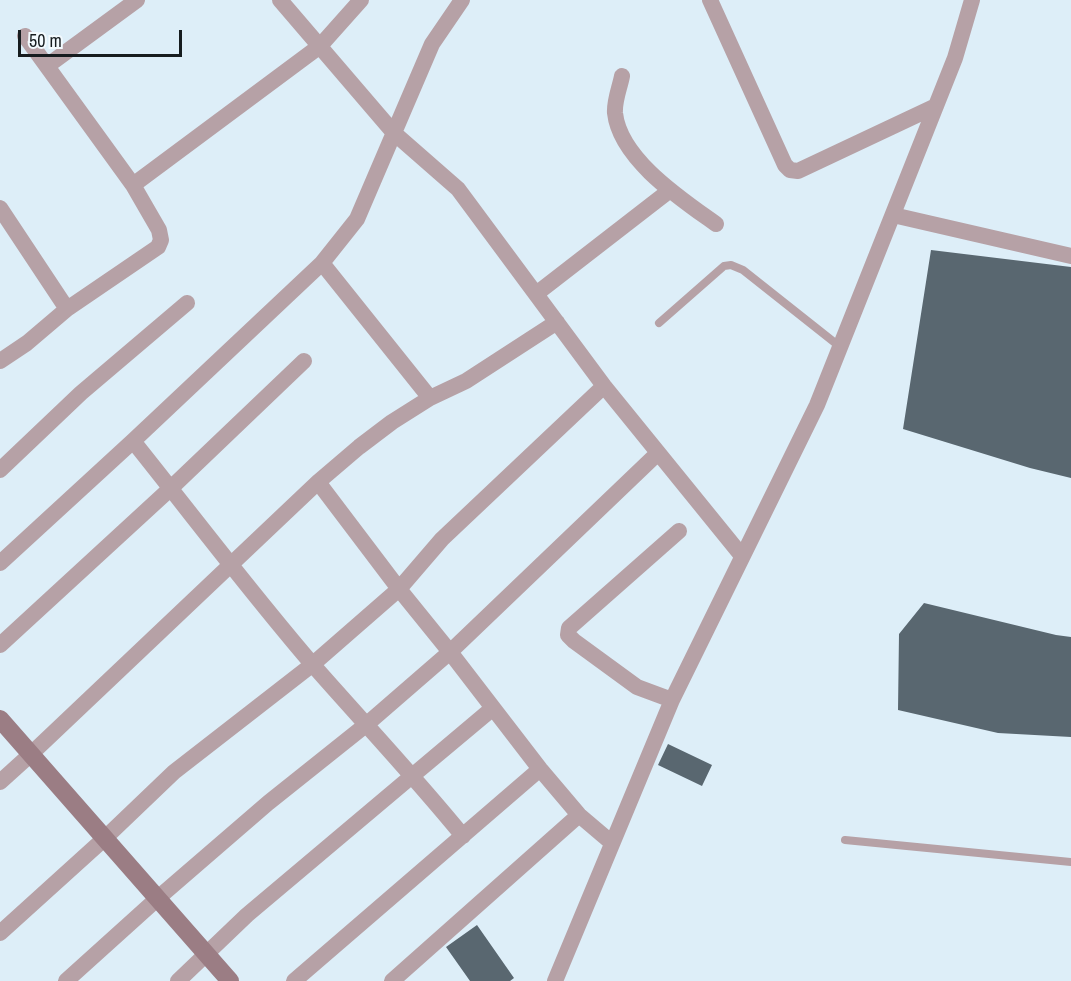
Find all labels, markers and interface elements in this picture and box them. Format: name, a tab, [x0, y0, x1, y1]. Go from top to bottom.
scale bar	[21, 18, 184, 56]
text: 50 m	[29, 28, 62, 53]

